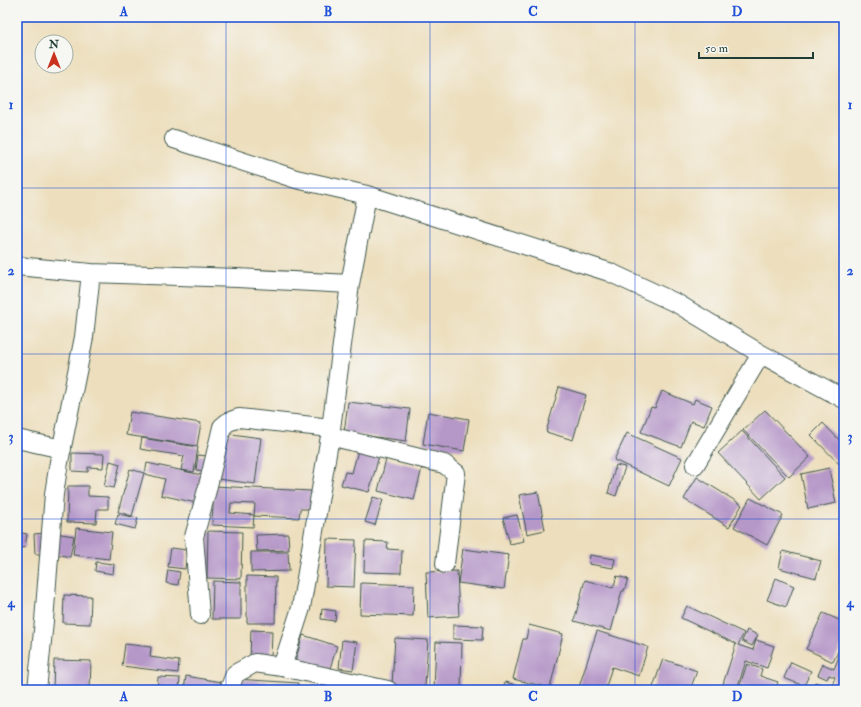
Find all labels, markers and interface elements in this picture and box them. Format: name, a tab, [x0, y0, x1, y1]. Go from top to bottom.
text: A	[119, 4, 129, 20]
text: B	[324, 4, 332, 20]
text: C	[528, 4, 538, 20]
text: D	[732, 4, 743, 20]
north arrow	[34, 34, 74, 74]
scale bar	[699, 34, 813, 60]
text: N	[48, 38, 60, 51]
text: 50 m	[705, 41, 729, 56]
text: 1	[9, 97, 14, 113]
text: 1	[848, 97, 853, 113]
text: 2	[8, 263, 15, 279]
text: 2	[847, 263, 854, 279]
text: 3	[9, 429, 14, 445]
text: 3	[848, 429, 853, 445]
text: 4	[6, 595, 15, 611]
text: 4	[845, 595, 854, 611]
text: A	[119, 689, 129, 705]
text: B	[324, 689, 332, 705]
text: C	[528, 689, 538, 705]
text: D	[732, 689, 743, 705]

